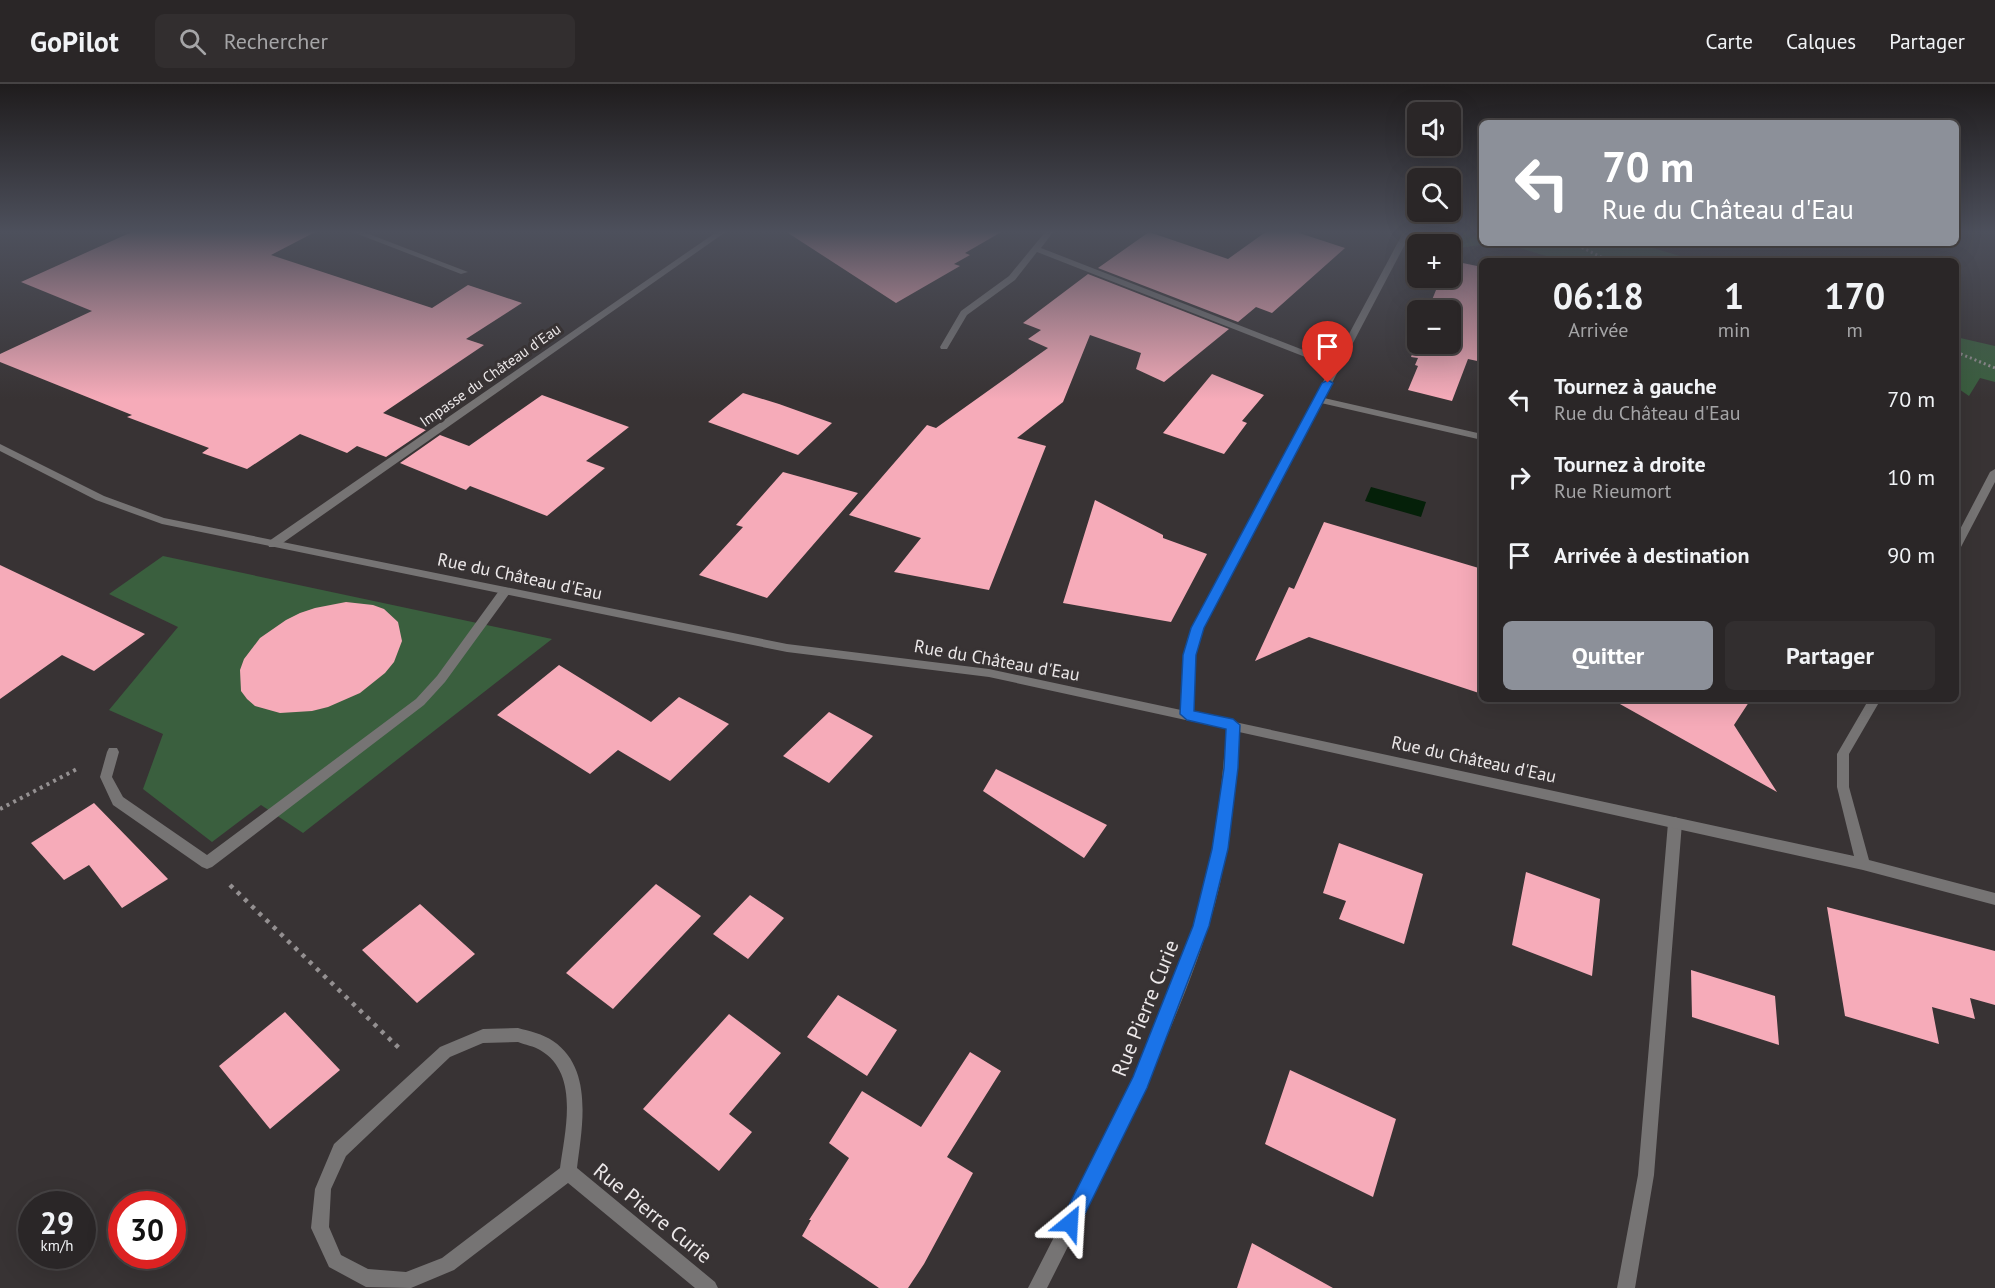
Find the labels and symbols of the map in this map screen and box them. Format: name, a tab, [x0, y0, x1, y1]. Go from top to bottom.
street label: Impasse du Château d'Eau	[416, 319, 564, 431]
pin	[1302, 321, 1353, 383]
street label: Rue du Château d'Eau	[436, 547, 604, 605]
street label: Rue du Château d'Eau	[912, 634, 1082, 686]
street label: Rue du Château d'Eau	[1390, 730, 1558, 788]
street label: Rue Pierre Curie	[1105, 936, 1185, 1080]
street label: Rue Pierre Curie	[588, 1157, 718, 1269]
speed limit sign: 30	[108, 1191, 186, 1269]
position arrow	[1038, 1191, 1102, 1255]

